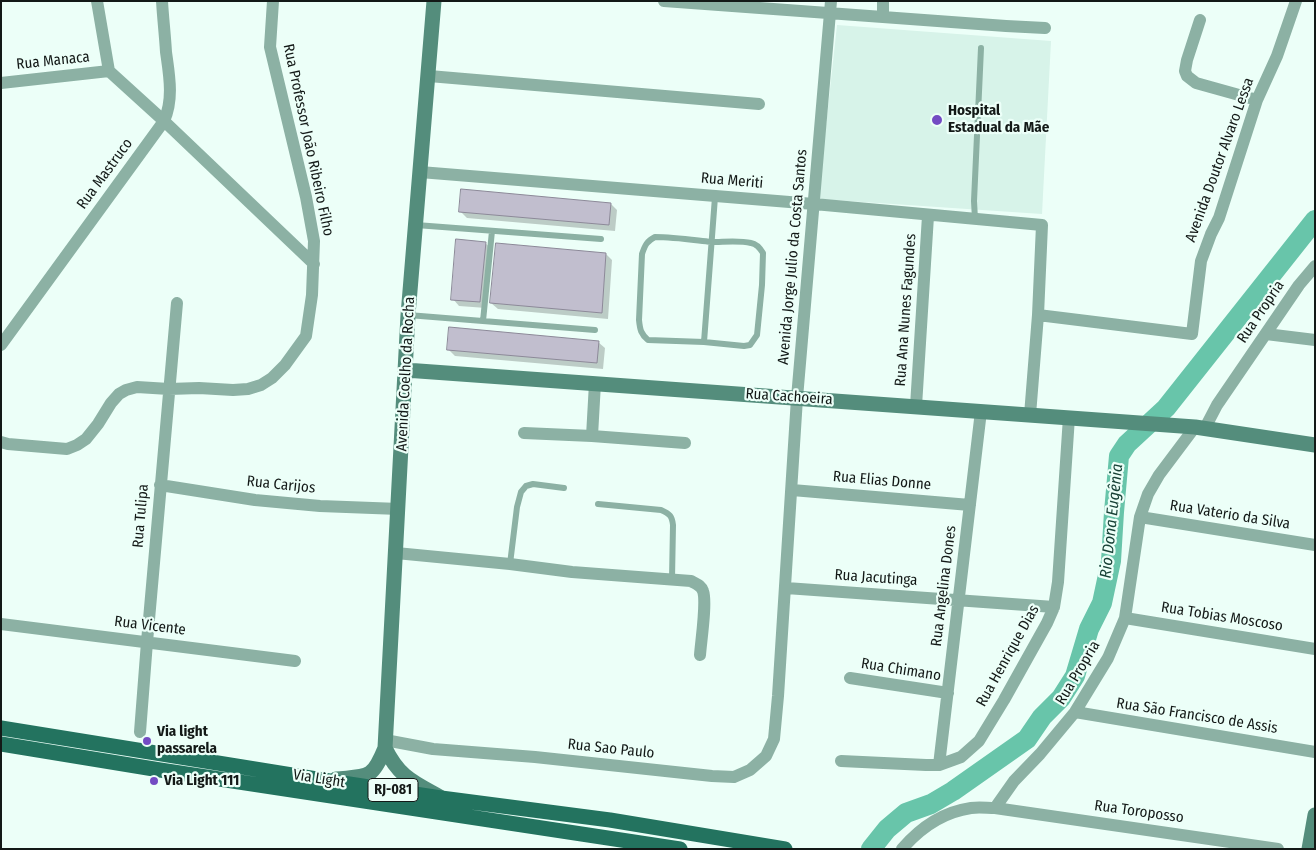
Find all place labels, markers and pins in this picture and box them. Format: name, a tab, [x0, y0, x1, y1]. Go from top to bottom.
place label: Hospital Estadual da Mãe	[948, 102, 1049, 137]
marker: Hospital Estadual da Mãe	[930, 113, 944, 127]
place label: Via light passarela	[157, 723, 217, 758]
marker: Via light passarela	[141, 735, 153, 747]
place label: Via Light 111	[164, 772, 239, 790]
marker: Via Light 111	[148, 775, 160, 787]

